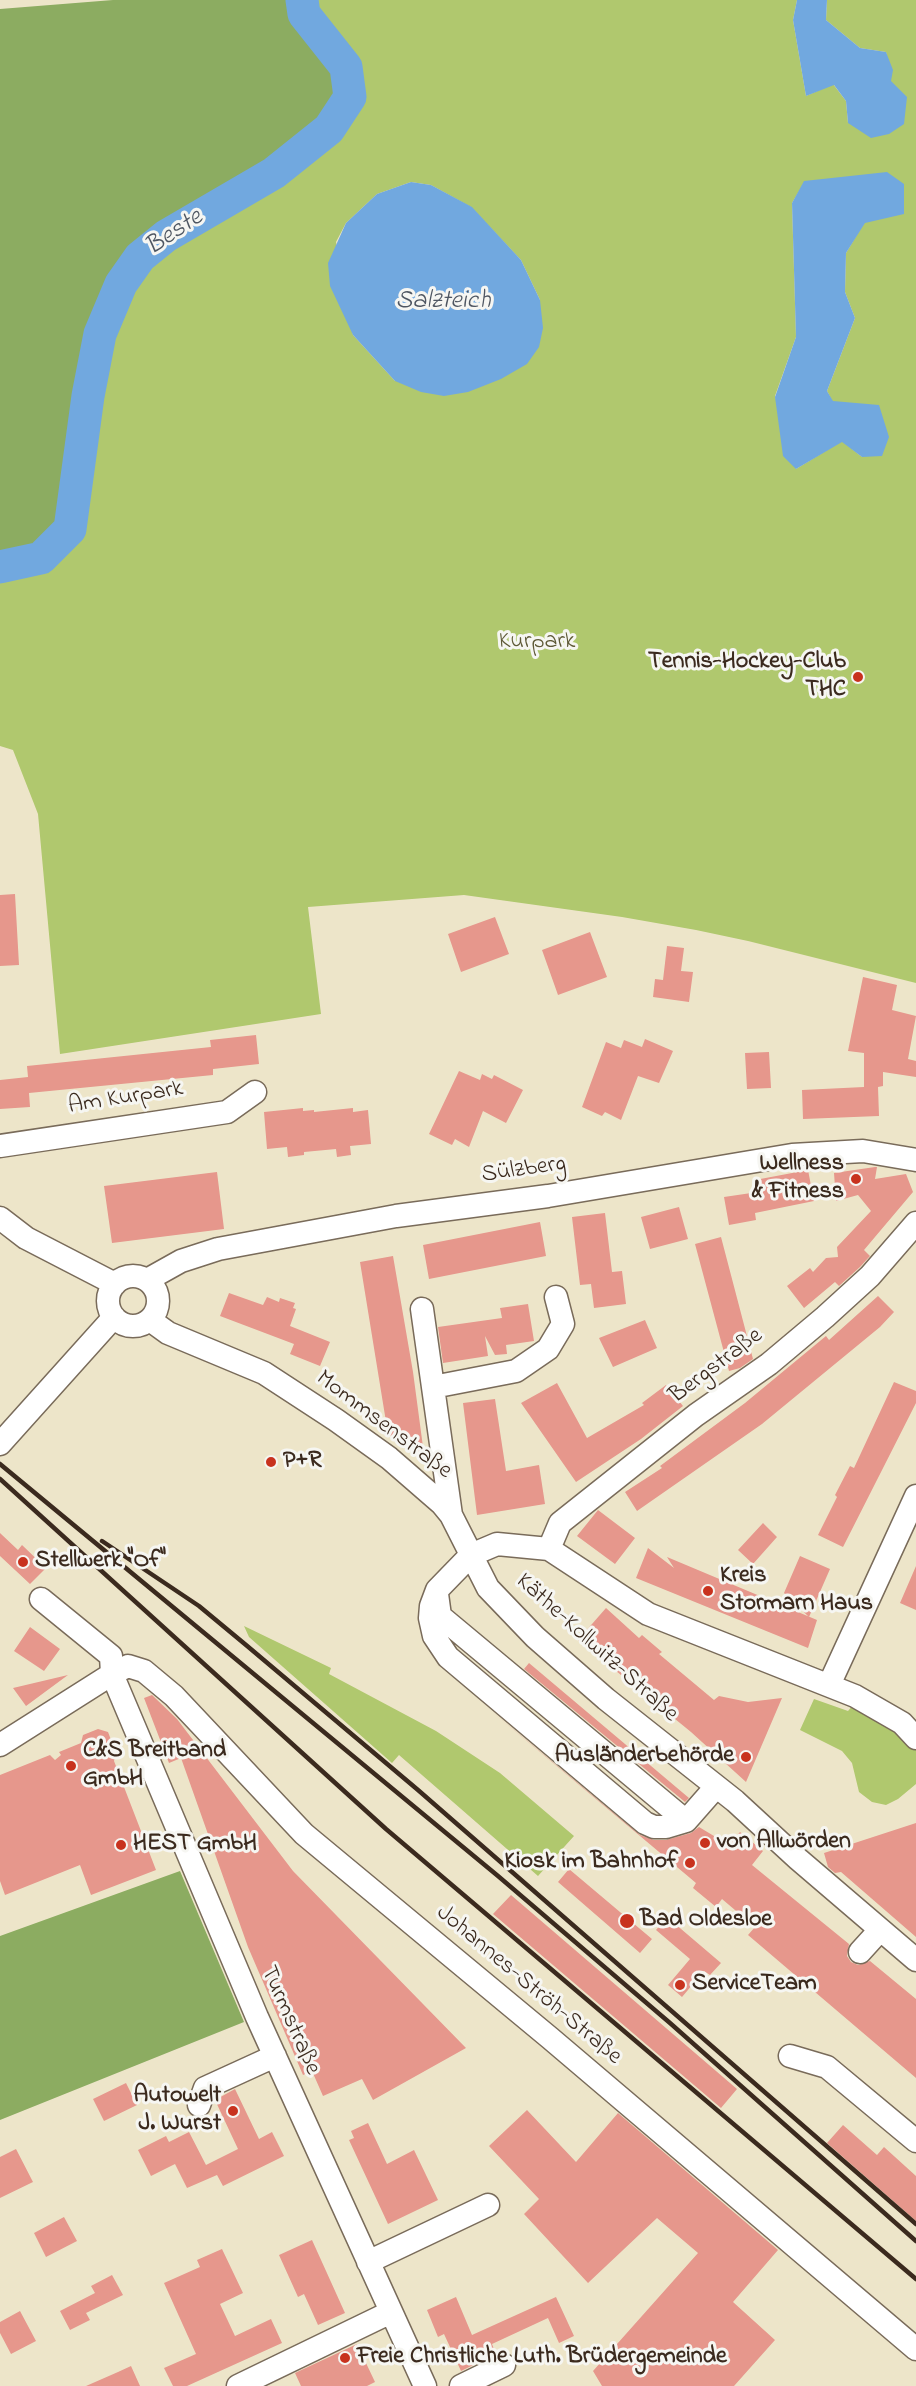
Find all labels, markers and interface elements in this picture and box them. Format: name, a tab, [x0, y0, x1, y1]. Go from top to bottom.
water label: Beste	[140, 204, 210, 264]
water label: Salzteich	[396, 287, 490, 319]
park label: Kurpark	[499, 629, 575, 657]
place label: Tennis-Hockey-Club THC	[648, 649, 846, 705]
marker: Tennis-Hockey-Club THC	[851, 670, 865, 684]
street label: Am Kurpark	[66, 1076, 186, 1122]
street label: Sülzberg	[480, 1151, 568, 1191]
place label: Wellness & Fitness	[752, 1151, 844, 1207]
marker: Wellness & Fitness	[849, 1172, 863, 1186]
street label: Bergstraße	[665, 1323, 769, 1411]
street label: Mommsenstraße	[309, 1365, 457, 1487]
place label: P+R	[283, 1448, 322, 1476]
marker: P+R	[264, 1455, 278, 1469]
place label: Stellwerk "Of"	[35, 1548, 166, 1576]
marker: Stellwerk "Of"	[16, 1555, 30, 1569]
place label: Kreis Stormarn Haus	[720, 1563, 873, 1619]
street label: Käthe-Kollwitz-Straße	[509, 1568, 683, 1730]
marker: Kreis Stormarn Haus	[701, 1584, 715, 1598]
place label: C&S Breitband GmbH	[83, 1738, 226, 1794]
place label: Ausländerbehörde	[555, 1743, 734, 1771]
marker: Ausländerbehörde	[739, 1750, 753, 1764]
marker: C&S Breitband GmbH	[64, 1759, 78, 1773]
place label: von Allwörden	[717, 1829, 851, 1857]
place label: HEST GmbH	[133, 1831, 257, 1859]
marker: von Allwörden	[698, 1836, 712, 1850]
marker: HEST GmbH	[114, 1838, 128, 1852]
place label: Kiosk im Bahnhof	[505, 1849, 678, 1877]
marker: Kiosk im Bahnhof	[683, 1856, 697, 1870]
street label: Johannes-Ströh-Straße	[429, 1900, 627, 2072]
place label: Bad Oldesloe	[640, 1907, 772, 1935]
marker: Bad Oldesloe	[618, 1912, 636, 1930]
street label: Turmstraße	[252, 1962, 326, 2080]
place label: ServiceTeam	[692, 1971, 817, 1999]
marker: ServiceTeam	[673, 1978, 687, 1992]
place label: Autowelt J. Wurst	[133, 2083, 221, 2139]
marker: Autowelt J. Wurst	[226, 2104, 240, 2118]
place label: Freie Christliche Luth. Brüdergemeinde	[357, 2344, 727, 2372]
marker: Freie Christliche Luth. Brüdergemeinde	[338, 2351, 352, 2365]

